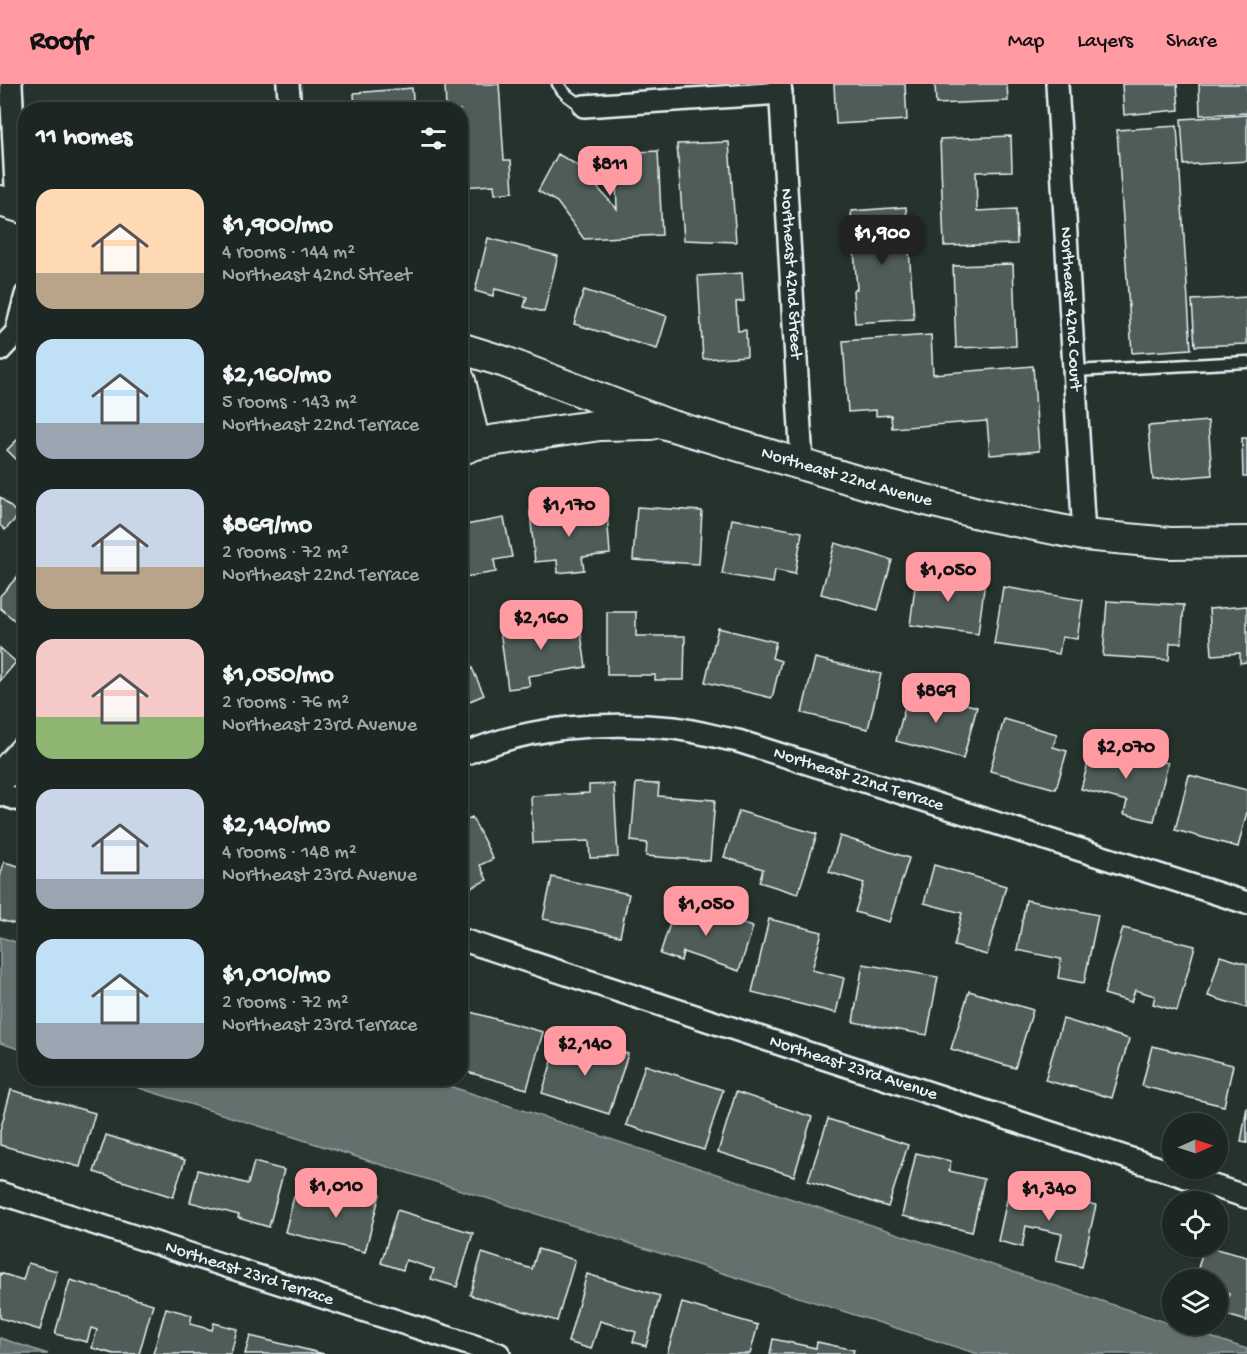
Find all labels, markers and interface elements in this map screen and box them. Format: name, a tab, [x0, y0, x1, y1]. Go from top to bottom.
text: Roofr	[30, 26, 92, 59]
text: Map	[1008, 30, 1044, 55]
text: Layers	[1077, 30, 1133, 55]
text: Share	[1166, 30, 1217, 55]
icon: filters	[417, 122, 450, 155]
text: 11 homes	[36, 123, 132, 154]
pin: $811	[574, 146, 646, 197]
text: $811	[592, 154, 628, 177]
street label: Northeast 42nd Street	[776, 188, 807, 361]
text: $1,900/mo	[222, 211, 333, 242]
icon: home	[84, 213, 156, 285]
pin: $1,900	[833, 215, 931, 266]
text: $1,900	[854, 223, 910, 246]
street label: Northeast 42nd Court	[1055, 226, 1086, 393]
text: 4 rooms · 144 m²	[222, 242, 355, 265]
text: Northeast 42nd Street	[222, 265, 412, 288]
text: $2,160/mo	[222, 361, 331, 392]
icon: home	[84, 363, 156, 435]
text: 5 rooms · 143 m²	[222, 392, 357, 415]
text: Northeast 22nd Terrace	[222, 415, 419, 438]
street label: Northeast 22nd Avenue	[759, 442, 935, 512]
pin: $1,170	[520, 487, 618, 538]
text: $1,170	[542, 495, 596, 518]
text: $869/mo	[222, 511, 312, 542]
icon: home	[84, 513, 156, 585]
text: 2 rooms · 72 m²	[222, 542, 349, 565]
pin: $1,050	[899, 552, 997, 603]
text: $1,050	[920, 560, 976, 583]
text: Northeast 22nd Terrace	[222, 565, 419, 588]
pin: $2,160	[492, 600, 590, 651]
text: $2,160	[514, 608, 568, 631]
text: $1,050/mo	[222, 661, 334, 692]
icon: home	[84, 663, 156, 735]
pin: $869	[900, 673, 972, 724]
text: $869	[916, 681, 956, 704]
text: 2 rooms · 76 m²	[222, 692, 349, 715]
text: Northeast 23rd Avenue	[222, 715, 417, 738]
pin: $2,070	[1077, 729, 1175, 780]
text: $2,070	[1097, 737, 1155, 760]
street label: Northeast 22nd Terrace	[771, 742, 947, 816]
text: $2,140/mo	[222, 811, 330, 842]
icon: home	[84, 813, 156, 885]
text: 4 rooms · 148 m²	[222, 842, 357, 865]
text: Northeast 23rd Avenue	[222, 865, 417, 888]
pin: $1,050	[657, 886, 755, 937]
text: $1,050	[678, 894, 734, 917]
text: $1,010/mo	[222, 961, 331, 992]
icon: home	[84, 963, 156, 1035]
text: 2 rooms · 72 m²	[222, 992, 349, 1015]
text: Northeast 23rd Terrace	[222, 1015, 417, 1038]
pin: $2,140	[536, 1026, 634, 1077]
street label: Northeast 23rd Avenue	[767, 1031, 941, 1106]
text: $2,140	[558, 1034, 612, 1057]
north arrow	[1162, 1113, 1228, 1179]
map controls	[1162, 1113, 1228, 1335]
pin: $1,010	[287, 1168, 385, 1219]
pin: $1,340	[1000, 1171, 1098, 1222]
text: $1,010	[309, 1176, 363, 1199]
text: $1,340	[1022, 1179, 1076, 1202]
button: locate	[1162, 1191, 1228, 1257]
street label: Northeast 23rd Terrace	[162, 1236, 337, 1311]
button: layers	[1162, 1269, 1228, 1335]

